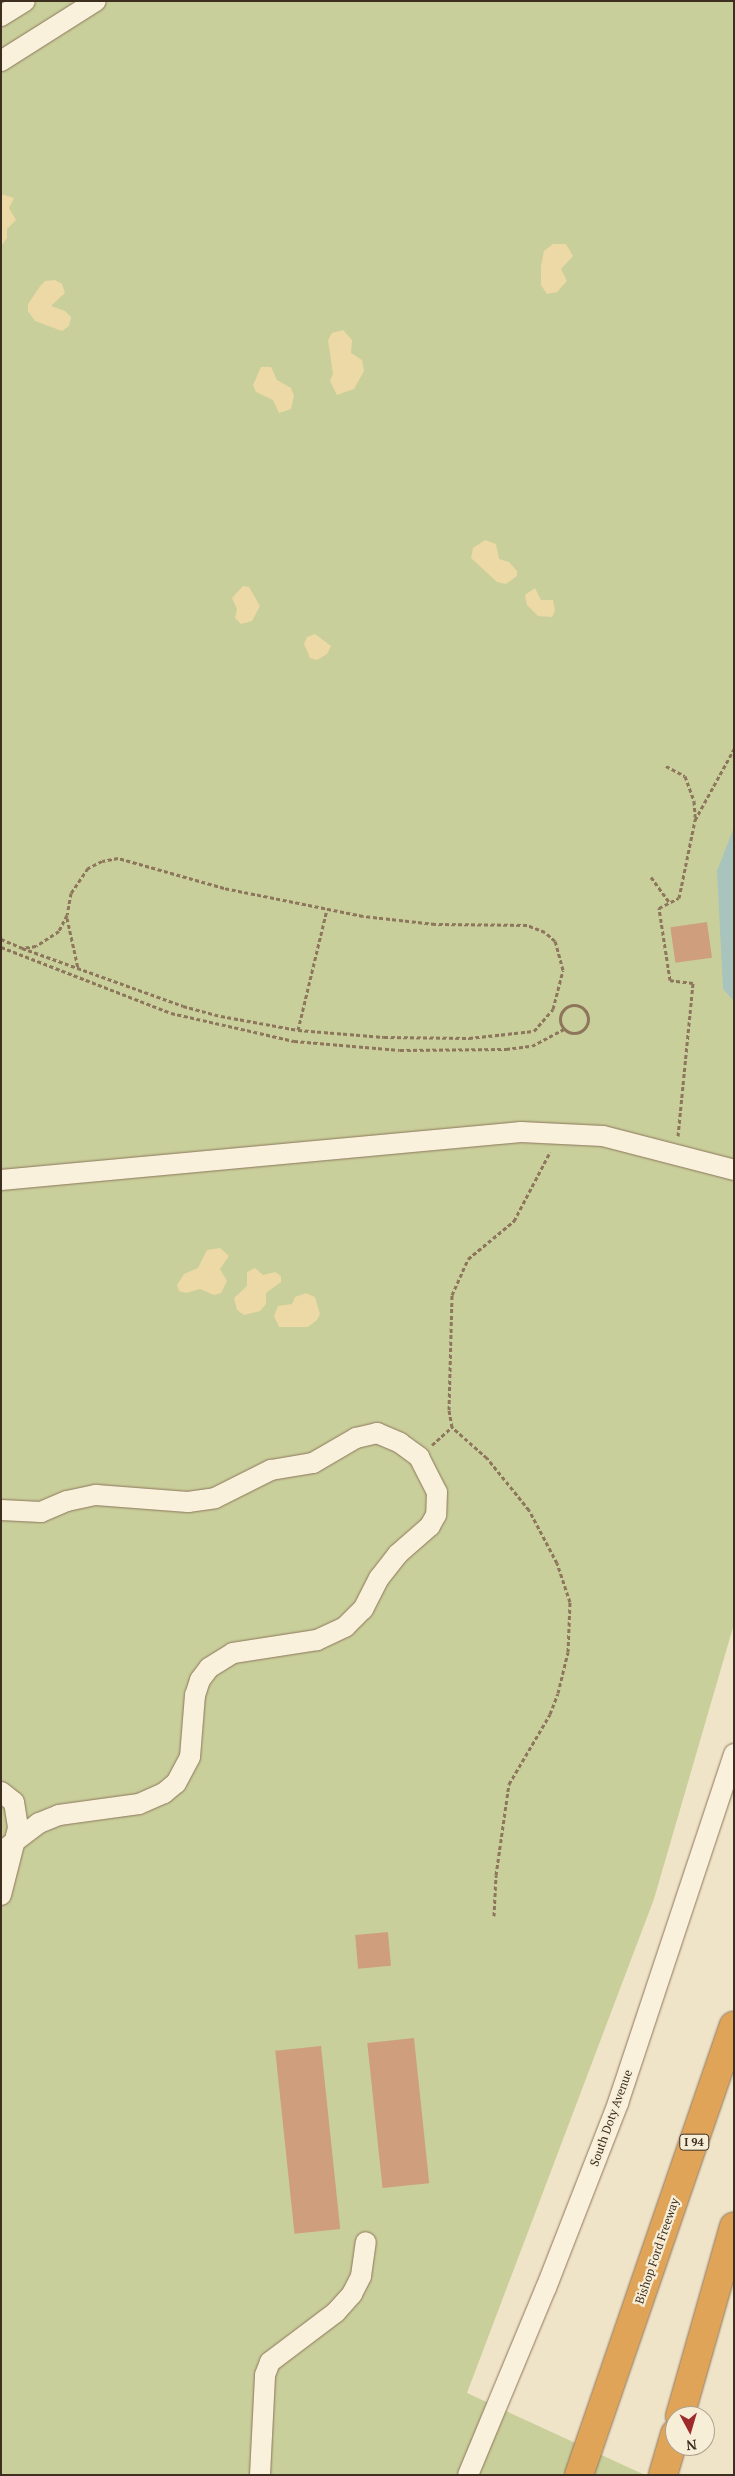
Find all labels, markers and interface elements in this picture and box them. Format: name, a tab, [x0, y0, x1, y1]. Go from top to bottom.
street label: South Doty Avenue	[587, 2068, 635, 2168]
road number: I 94	[679, 2134, 709, 2150]
street label: Bishop Ford Freeway	[632, 2196, 682, 2306]
north arrow	[665, 2406, 715, 2456]
text: N	[685, 2435, 698, 2455]

